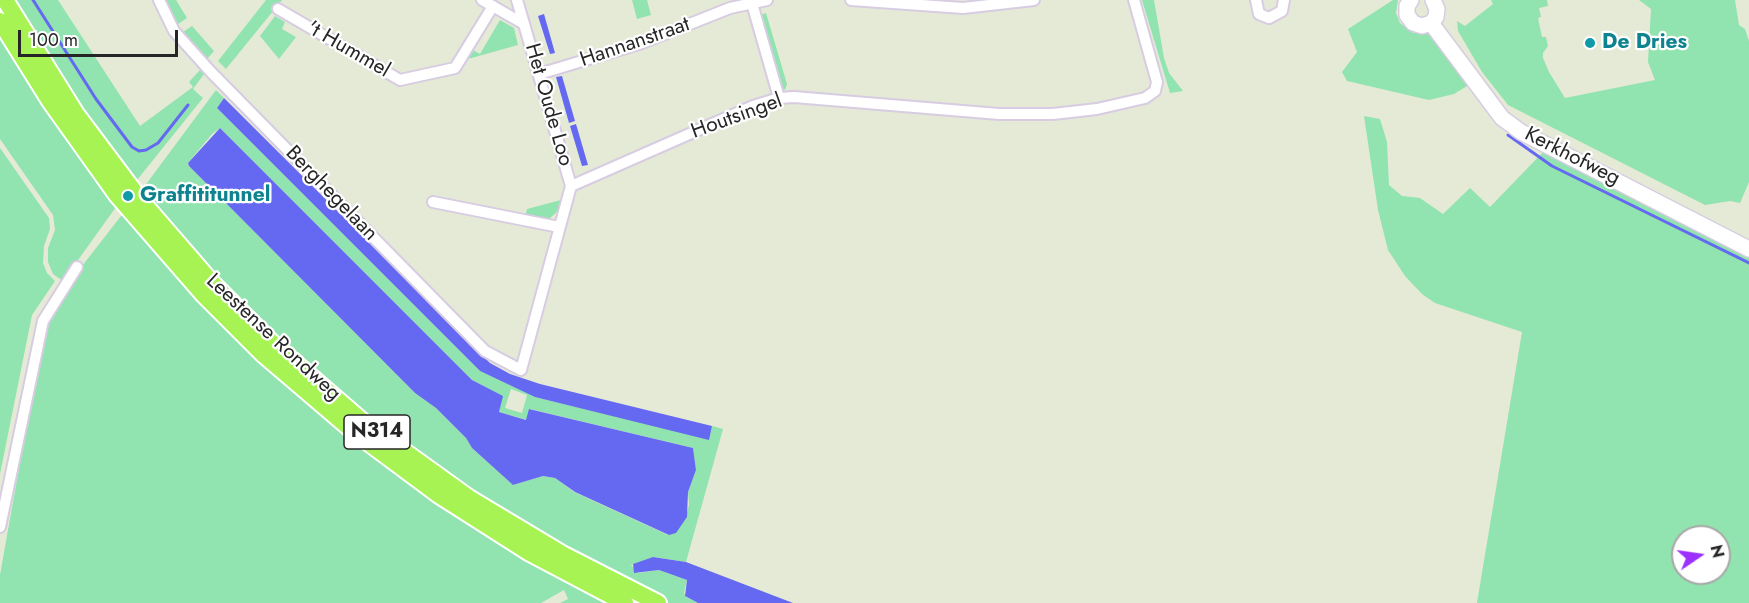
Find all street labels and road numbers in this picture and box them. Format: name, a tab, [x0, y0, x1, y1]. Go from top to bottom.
street label: Hannanstraat	[577, 12, 693, 74]
street label: 't Hummel	[302, 16, 394, 84]
street label: Het Oude Loo	[518, 41, 578, 169]
street label: Houtsingel	[688, 89, 786, 145]
street label: Kerkhofweg	[1520, 122, 1624, 192]
street label: Berghegelaan	[280, 141, 382, 247]
street label: Leestense Rondweg	[200, 269, 346, 407]
road number: N314	[344, 415, 410, 449]

